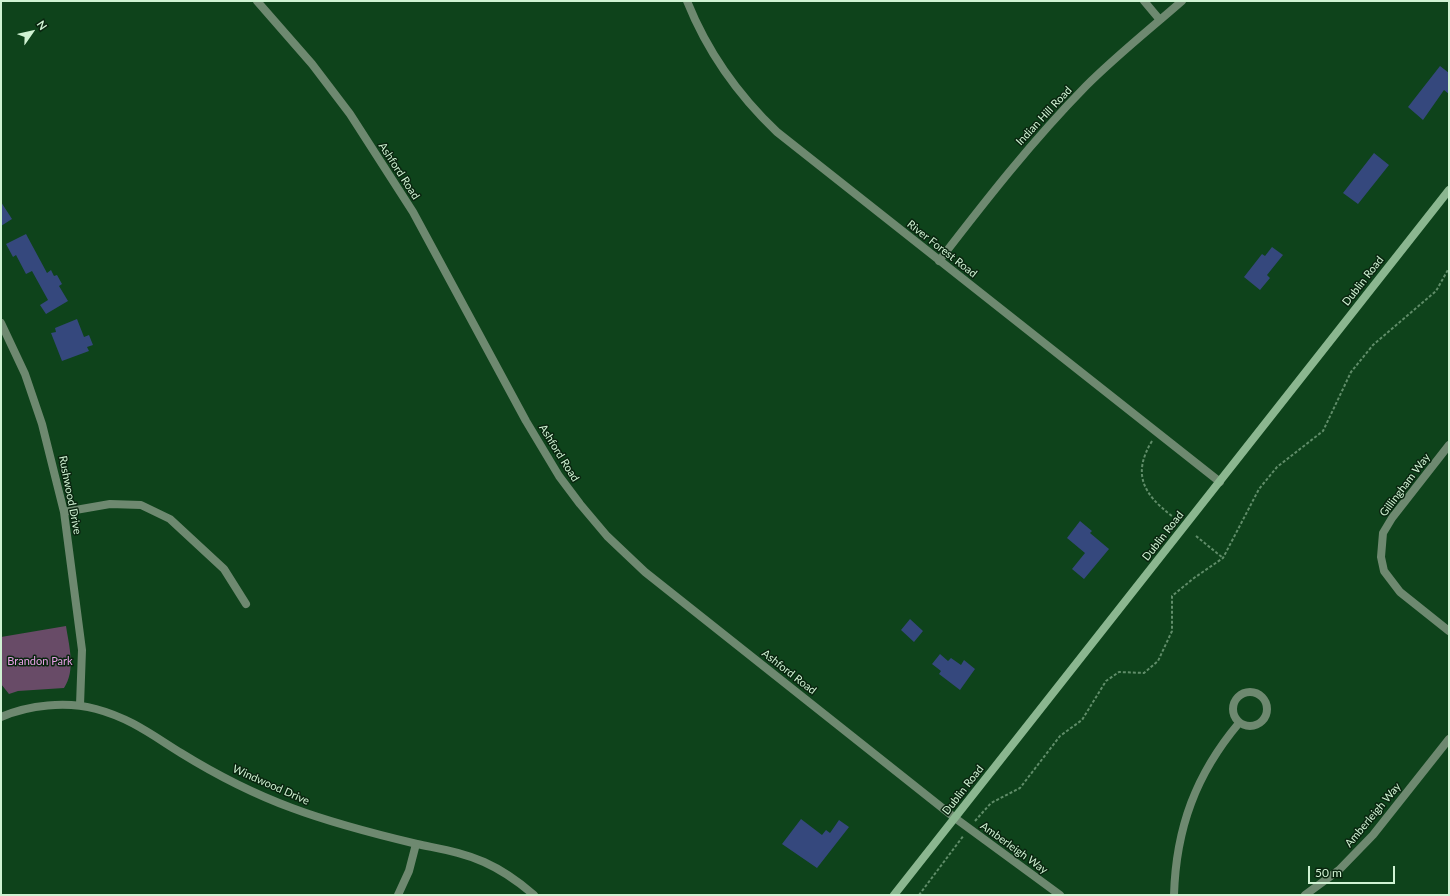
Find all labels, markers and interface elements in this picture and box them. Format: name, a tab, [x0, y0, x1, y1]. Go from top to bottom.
north arrow	[12, 12, 52, 52]
text: N	[35, 18, 50, 32]
street label: Indian Hill Road	[1013, 84, 1075, 148]
street label: Ashford Road	[376, 140, 422, 202]
street label: River Forest Road	[904, 218, 980, 280]
street label: Dublin Road	[1340, 254, 1386, 308]
street label: Ashford Road	[536, 422, 582, 484]
street label: Gillingham Way	[1377, 451, 1433, 519]
street label: Rushwood Drive	[56, 455, 84, 535]
street label: Dublin Road	[1140, 509, 1186, 563]
street label: Ashford Road	[759, 647, 819, 697]
park label: Brandon Park	[7, 654, 73, 668]
street label: Windwood Drive	[231, 762, 311, 808]
street label: Dublin Road	[940, 763, 986, 817]
street label: Amberleigh Way	[1342, 780, 1404, 850]
street label: Amberleigh Way	[978, 819, 1050, 877]
scale bar	[1310, 858, 1397, 884]
text: 50 m	[1315, 865, 1342, 880]

